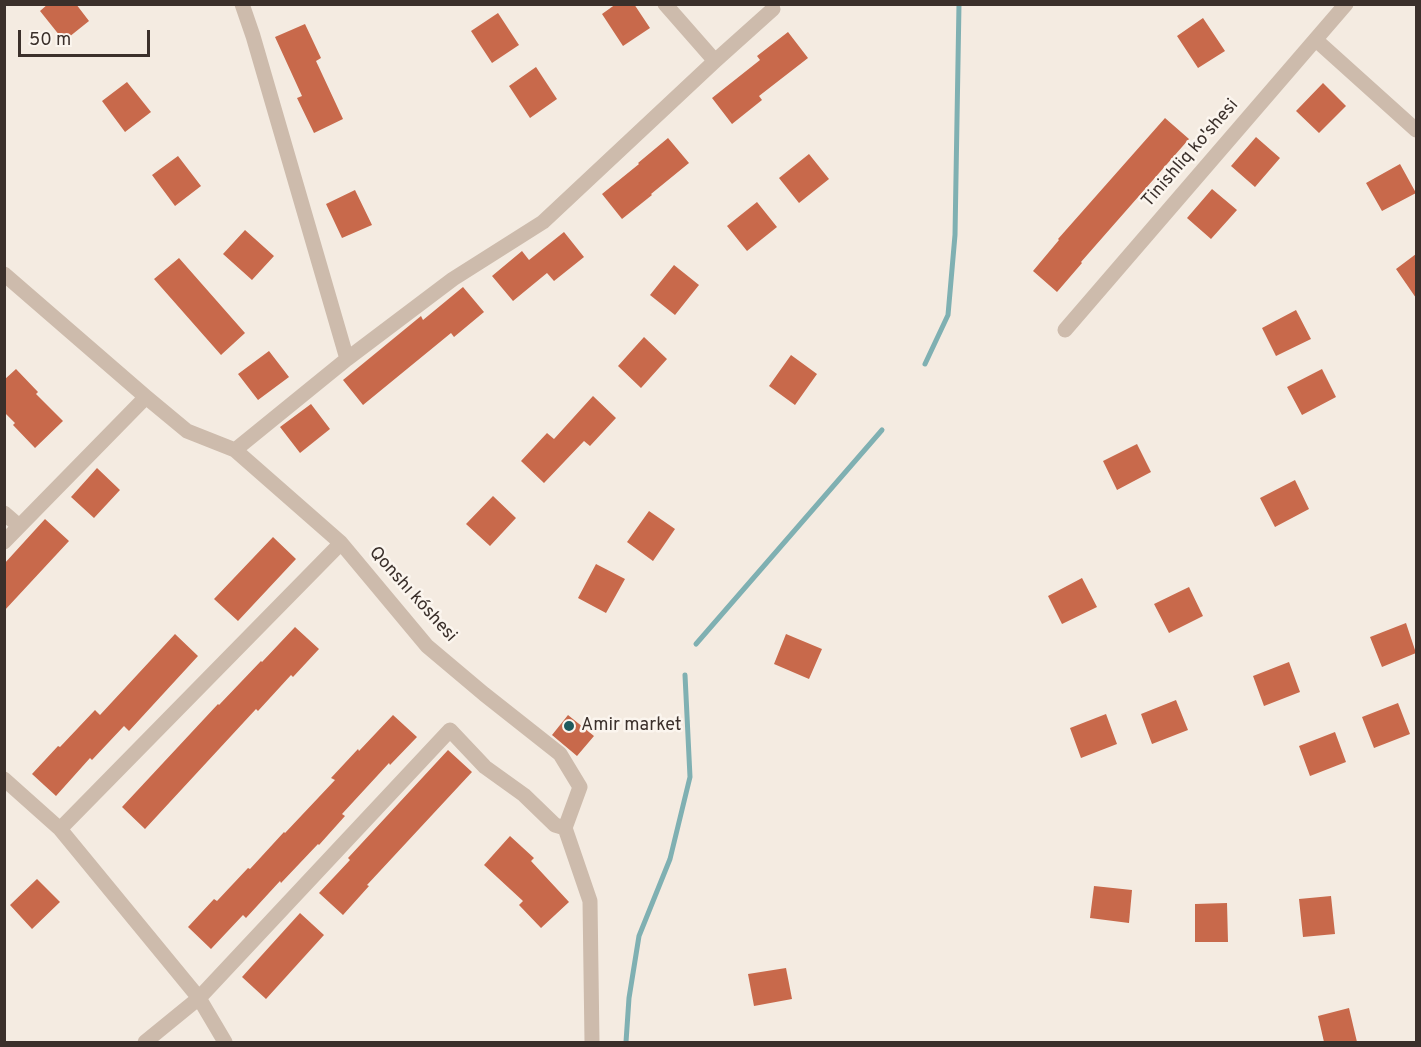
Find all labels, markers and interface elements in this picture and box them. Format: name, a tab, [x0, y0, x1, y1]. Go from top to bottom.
scale bar	[21, 18, 153, 56]
text: 50 m	[29, 29, 71, 52]
street label: Tinishliq ko'shesi	[1138, 95, 1244, 213]
street label: Qonshı kóshesi	[363, 543, 461, 647]
place label: Amir market	[581, 715, 682, 737]
marker: Amir market	[562, 719, 576, 733]

